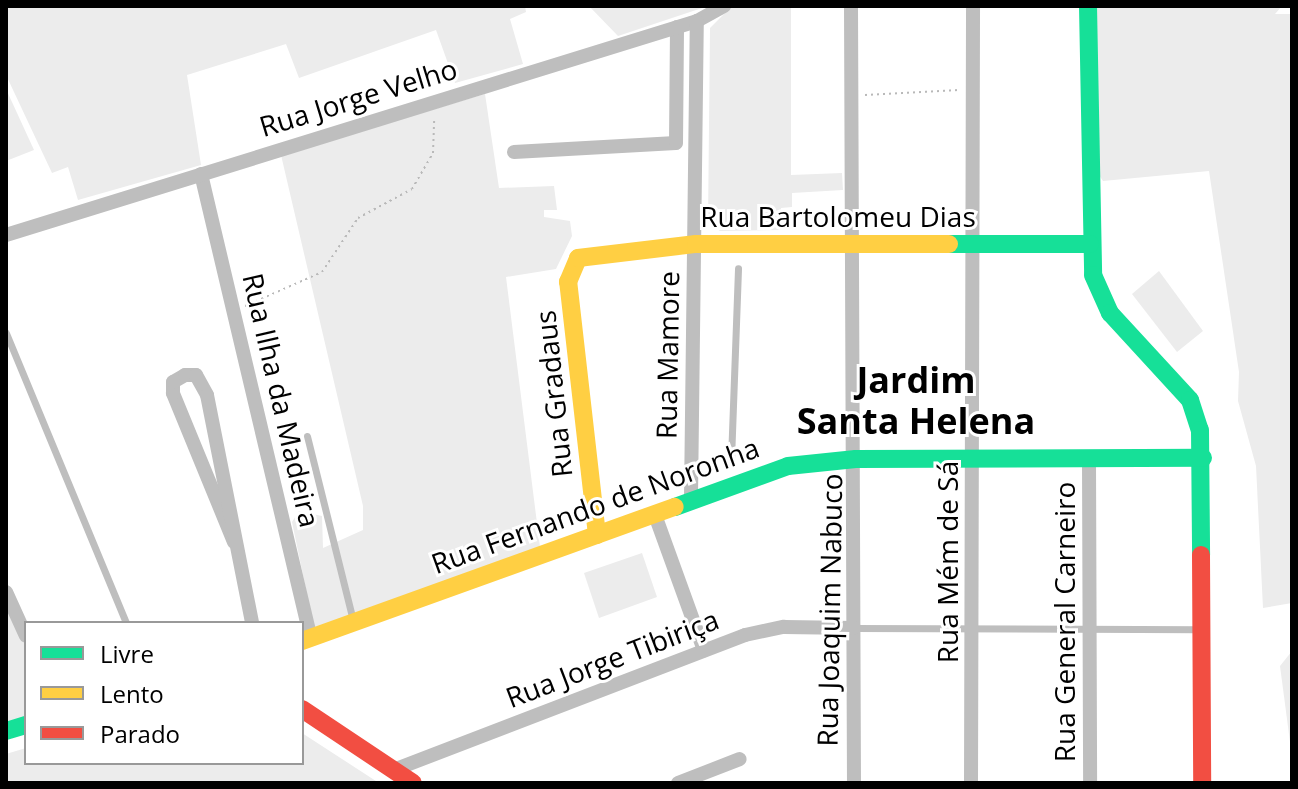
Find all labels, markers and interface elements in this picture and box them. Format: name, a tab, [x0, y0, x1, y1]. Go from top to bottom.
street label: Rua Jorge Velho	[255, 51, 461, 143]
street label: Rua Bartolomeu Dias	[700, 199, 976, 233]
street label: Rua Ilha da Madeira	[236, 270, 328, 530]
street label: Rua Mamore	[649, 271, 685, 439]
street label: Rua Gradaus	[528, 309, 578, 479]
district label: Jardim Santa Helena	[797, 357, 1035, 442]
street label: Rua Fernando de Noronha	[427, 430, 763, 580]
street label: Rua Mém de Sá	[930, 461, 964, 663]
street label: Rua Joaquim Nabuco	[810, 473, 848, 747]
street label: Rua General Carneiro	[1047, 482, 1081, 762]
street label: Rua Jorge Tibiriça	[501, 602, 723, 714]
legend	[24, 621, 304, 765]
text: Livre	[100, 637, 154, 670]
text: Lento	[100, 677, 164, 710]
text: Parado	[100, 717, 180, 750]

